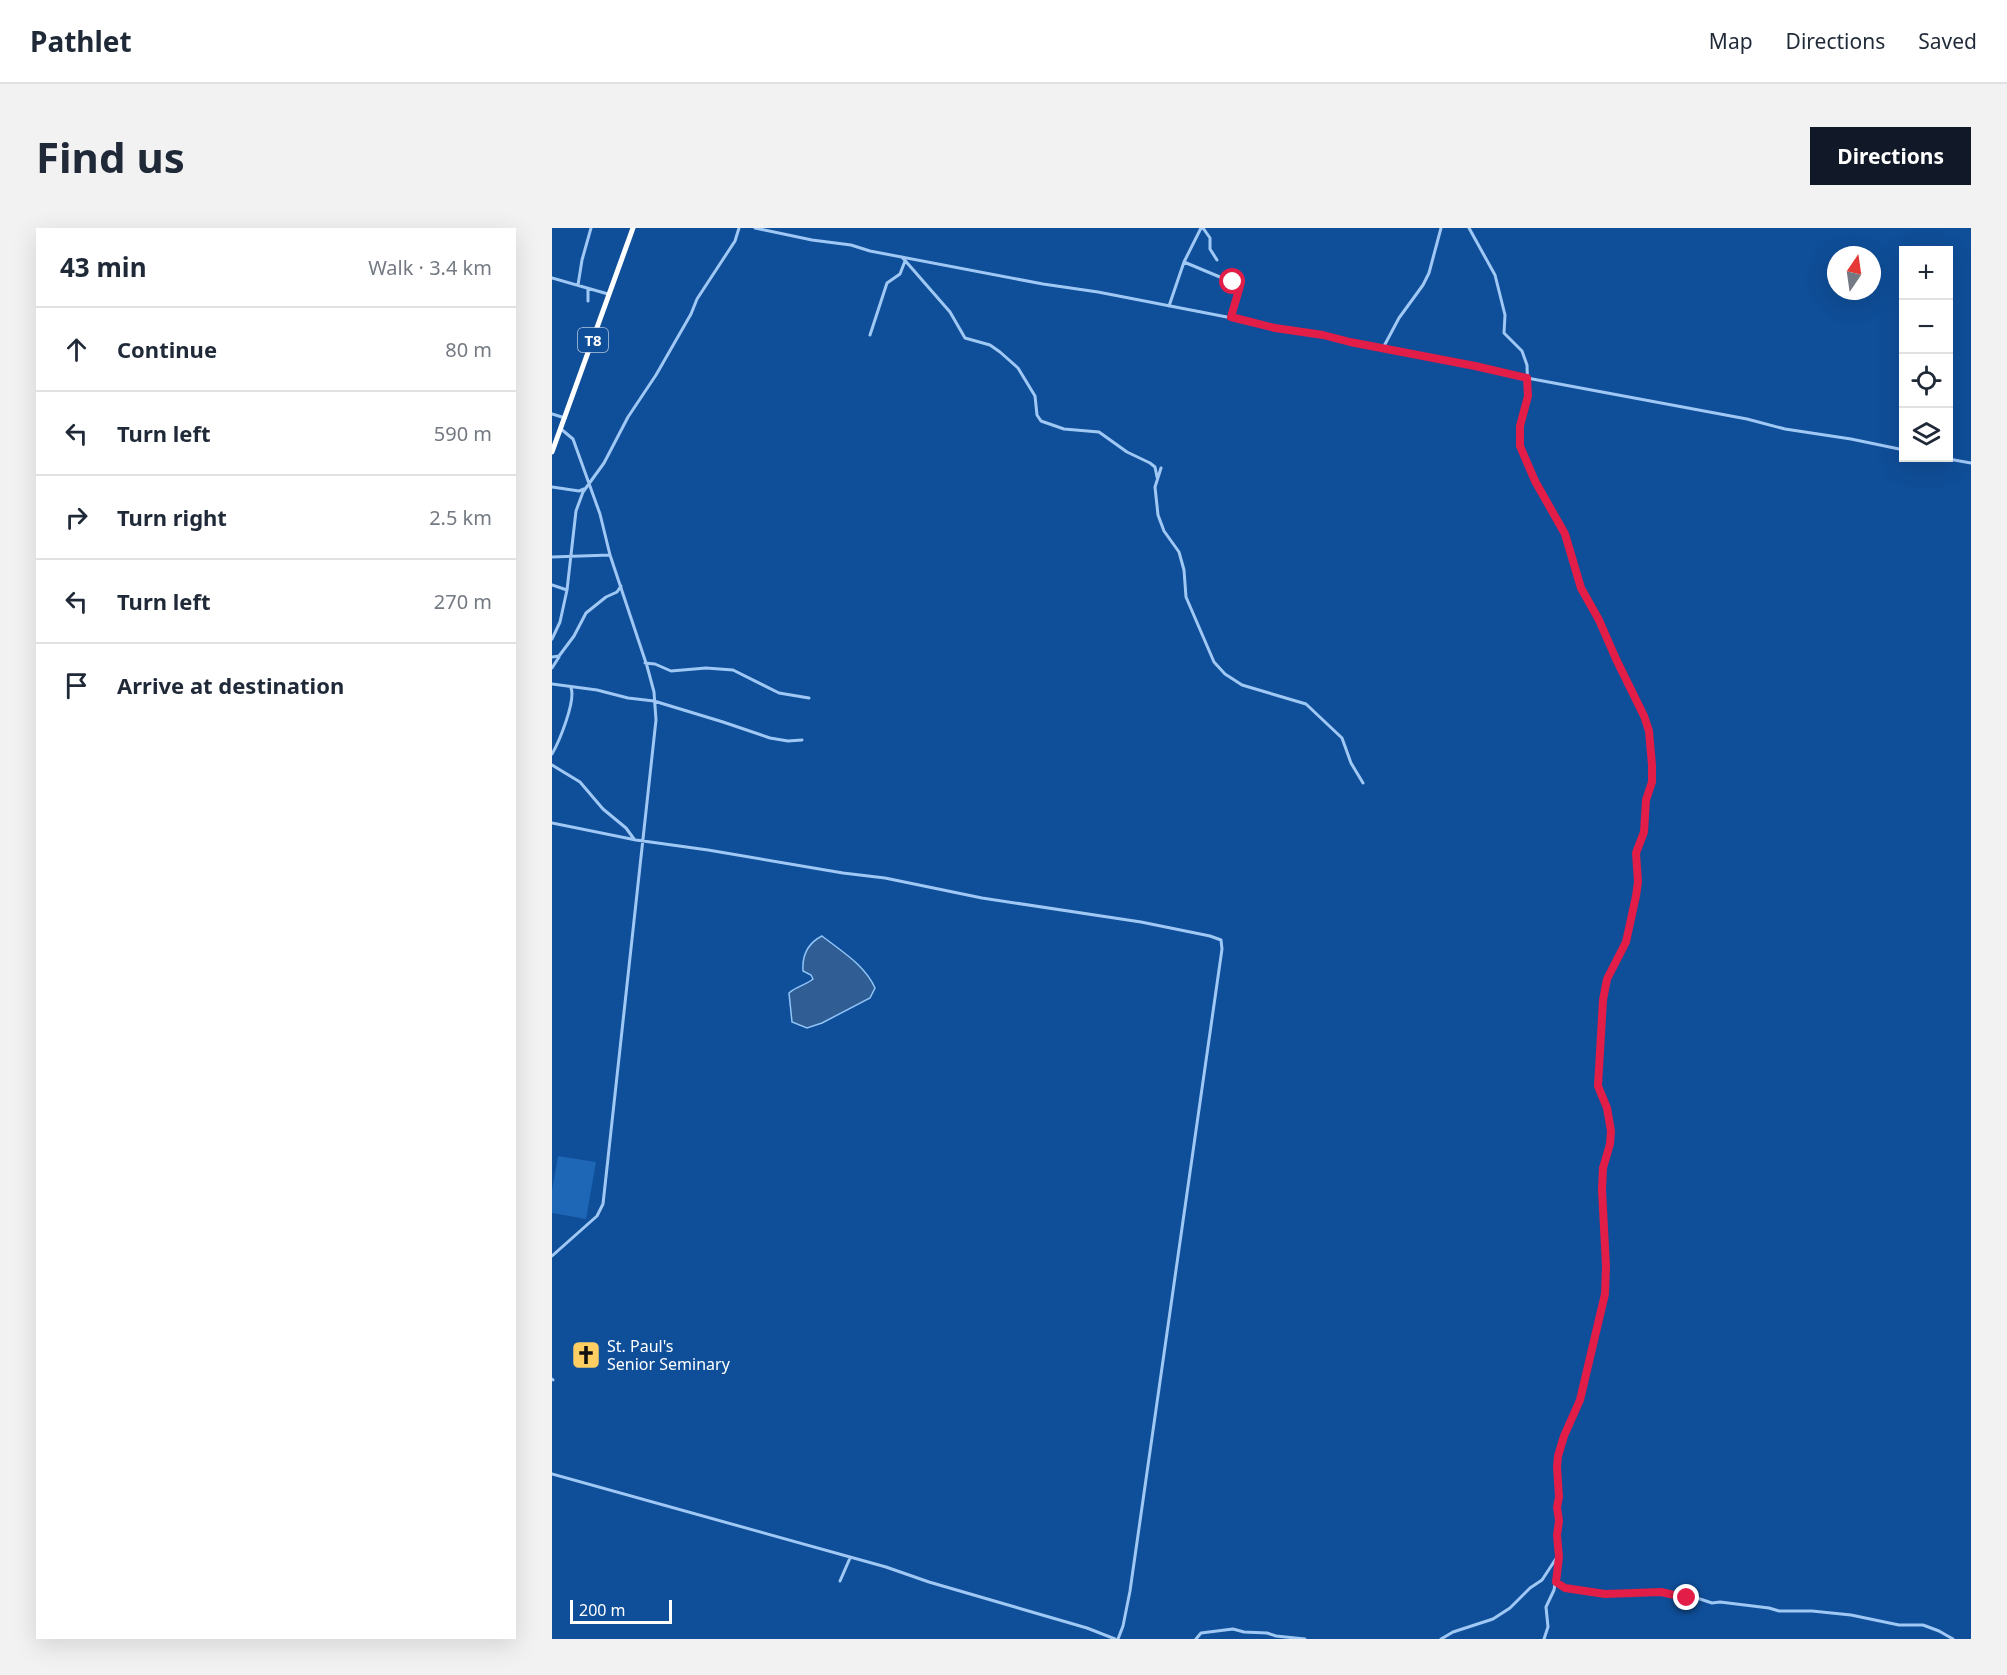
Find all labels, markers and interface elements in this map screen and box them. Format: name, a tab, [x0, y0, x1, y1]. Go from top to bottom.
text: Pathlet	[30, 22, 132, 60]
text: Map	[1709, 27, 1753, 55]
text: Directions	[1786, 27, 1885, 55]
text: Saved	[1918, 27, 1977, 55]
button: Directions	[1810, 127, 1971, 185]
text: Find us	[36, 128, 185, 185]
north arrow	[1827, 246, 1881, 300]
map controls	[1899, 246, 1953, 462]
button: +	[1899, 246, 1953, 300]
text: 43 min	[60, 249, 147, 285]
text: Walk · 3.4 km	[368, 254, 492, 281]
route start	[1219, 268, 1245, 294]
button: −	[1899, 300, 1953, 354]
road number: T8	[578, 328, 608, 352]
icon: ahead	[60, 333, 93, 366]
text: Continue	[117, 334, 217, 364]
text: 80 m	[445, 336, 492, 363]
button: locate	[1899, 354, 1953, 408]
button: layers	[1899, 408, 1953, 462]
icon: left	[60, 417, 93, 450]
text: Turn left	[117, 418, 211, 448]
text: 590 m	[434, 420, 492, 447]
icon: right	[60, 501, 93, 534]
text: Turn right	[117, 502, 227, 532]
text: 2.5 km	[429, 504, 492, 531]
icon: left	[60, 585, 93, 618]
text: Turn left	[117, 586, 211, 616]
text: 270 m	[434, 588, 492, 615]
icon: arrive	[60, 669, 93, 702]
text: Arrive at destination	[117, 670, 344, 700]
place label: St. Paul's Senior Seminary	[607, 1335, 731, 1375]
church icon: St. Paul's Senior Seminary	[570, 1339, 602, 1371]
route end	[1673, 1584, 1699, 1610]
scale bar	[570, 1597, 672, 1624]
text: 200 m	[579, 1599, 626, 1621]

